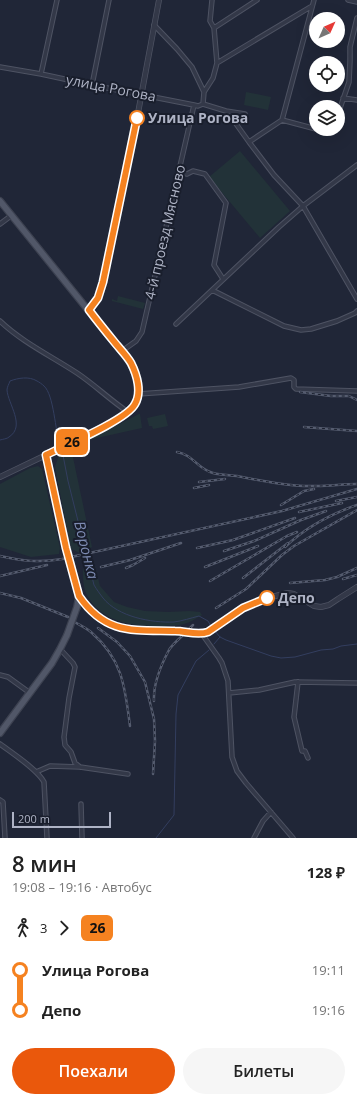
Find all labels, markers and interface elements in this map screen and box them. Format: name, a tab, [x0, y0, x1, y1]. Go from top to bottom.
north arrow	[309, 12, 345, 48]
map controls	[309, 12, 345, 136]
button: locate	[309, 56, 345, 92]
street label: улица Рогова	[65, 69, 158, 106]
button: layers	[309, 100, 345, 136]
place label: Улица Рогова	[148, 108, 248, 127]
marker: Улица Рогова	[129, 110, 145, 126]
street label: 4-й проезд Мясново	[140, 163, 189, 301]
line badge: 26	[54, 429, 90, 455]
text: 26	[64, 432, 80, 451]
water label: Воронка	[70, 519, 104, 581]
place label: Депо	[278, 588, 315, 607]
marker: Депо	[259, 590, 275, 606]
scale bar	[12, 810, 111, 829]
text: 200 m	[18, 811, 50, 826]
text: 8 мин	[12, 848, 77, 878]
text: 128 ₽	[307, 862, 345, 882]
text: 19:08 – 19:16 · Автобус	[12, 878, 152, 896]
icon: walk	[12, 917, 34, 939]
icon: forward	[53, 917, 75, 939]
text: 26	[89, 918, 105, 937]
text: 3	[40, 919, 47, 937]
text: Улица Рогова	[42, 960, 149, 980]
text: 19:11	[312, 961, 345, 979]
text: Депо	[42, 1000, 81, 1020]
text: 19:16	[312, 1001, 345, 1019]
button: Поехали	[12, 1048, 175, 1094]
button: Билеты	[183, 1048, 345, 1094]

